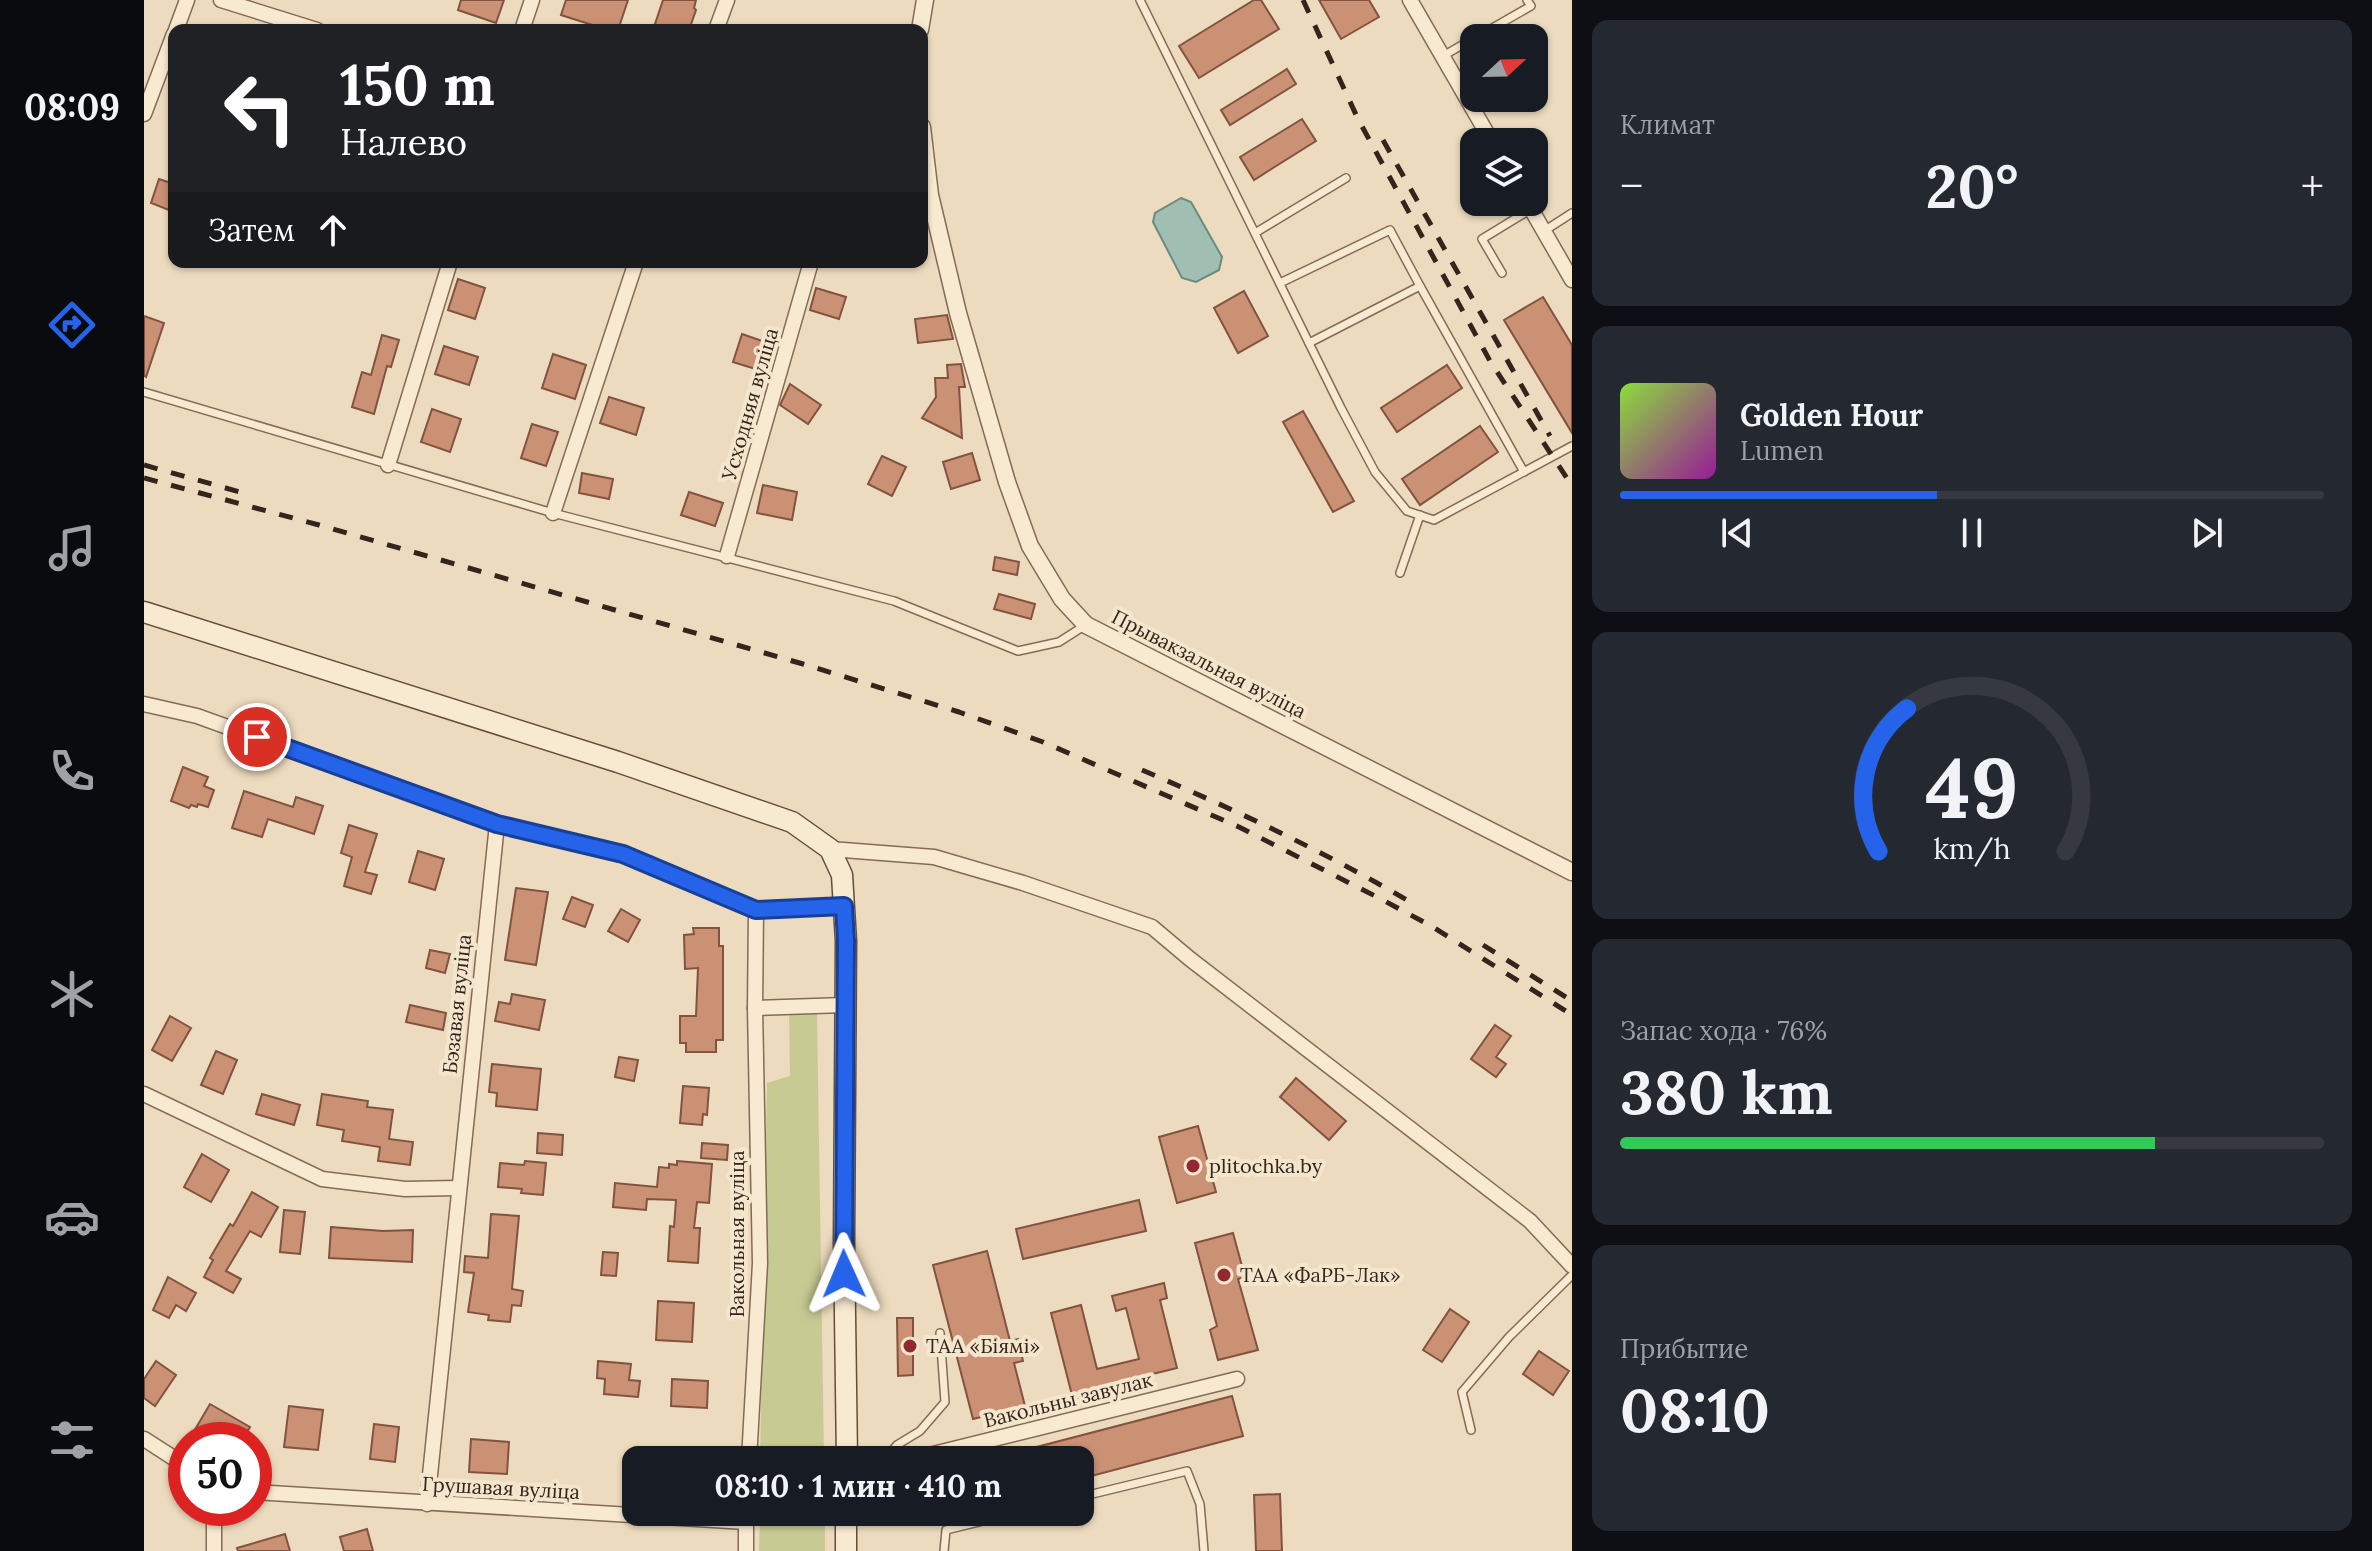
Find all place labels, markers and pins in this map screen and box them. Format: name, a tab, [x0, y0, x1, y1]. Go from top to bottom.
pin	[223, 703, 291, 771]
place label: plitochka.by	[1209, 1153, 1323, 1178]
marker: plitochka.by	[1184, 1157, 1202, 1175]
place label: ТАА «ФаРБ-Лак»	[1240, 1262, 1401, 1287]
marker: ТАА «ФаРБ-Лак»	[1215, 1266, 1233, 1284]
place label: ТАА «Біямі»	[926, 1333, 1040, 1358]
marker: ТАА «Біямі»	[901, 1337, 919, 1355]

